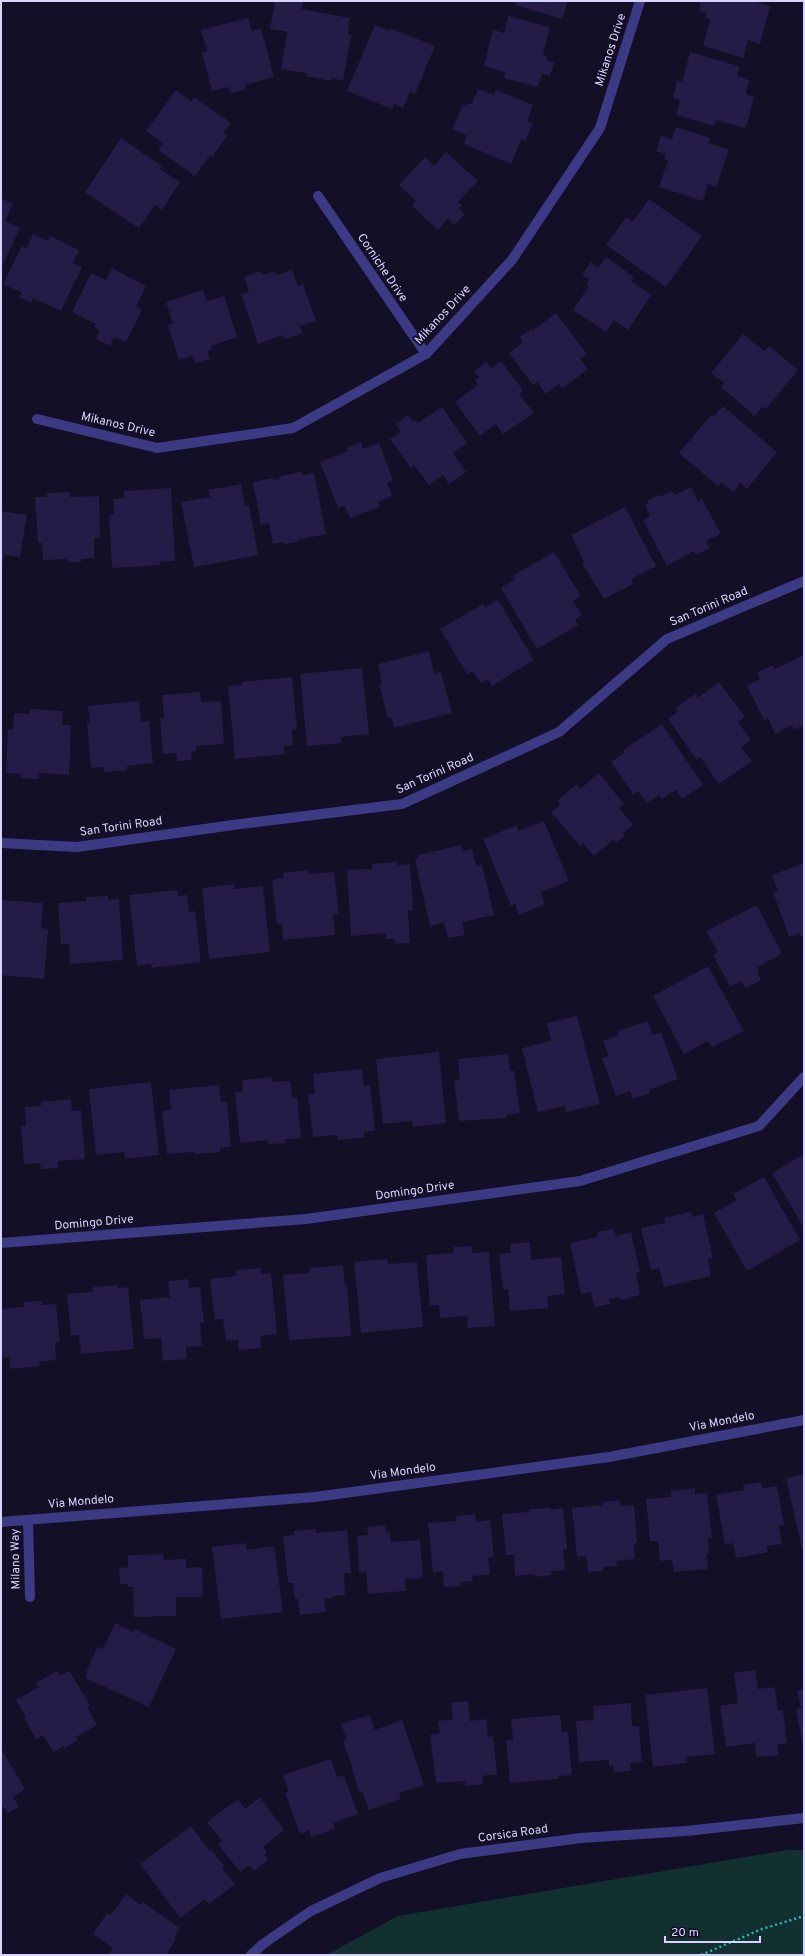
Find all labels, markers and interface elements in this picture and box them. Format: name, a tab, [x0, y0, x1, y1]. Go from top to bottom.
street label: Mikanos Drive	[592, 12, 630, 88]
street label: Corniche Drive	[353, 231, 411, 305]
street label: Mikanos Drive	[411, 282, 475, 348]
street label: Mikanos Drive	[79, 409, 157, 441]
street label: San Torini Road	[668, 583, 750, 631]
street label: San Torini Road	[394, 750, 476, 798]
street label: San Torini Road	[79, 813, 163, 841]
street label: Domingo Drive	[375, 1178, 455, 1204]
street label: Domingo Drive	[54, 1212, 134, 1234]
street label: Via Mondelo	[688, 1408, 756, 1436]
street label: Via Mondelo	[369, 1459, 437, 1485]
street label: Via Mondelo	[47, 1491, 115, 1513]
street label: Milano Way	[7, 1528, 25, 1590]
street label: Corsica Road	[477, 1821, 549, 1847]
scale bar	[665, 1918, 760, 1944]
text: 20 m	[671, 1925, 699, 1941]

